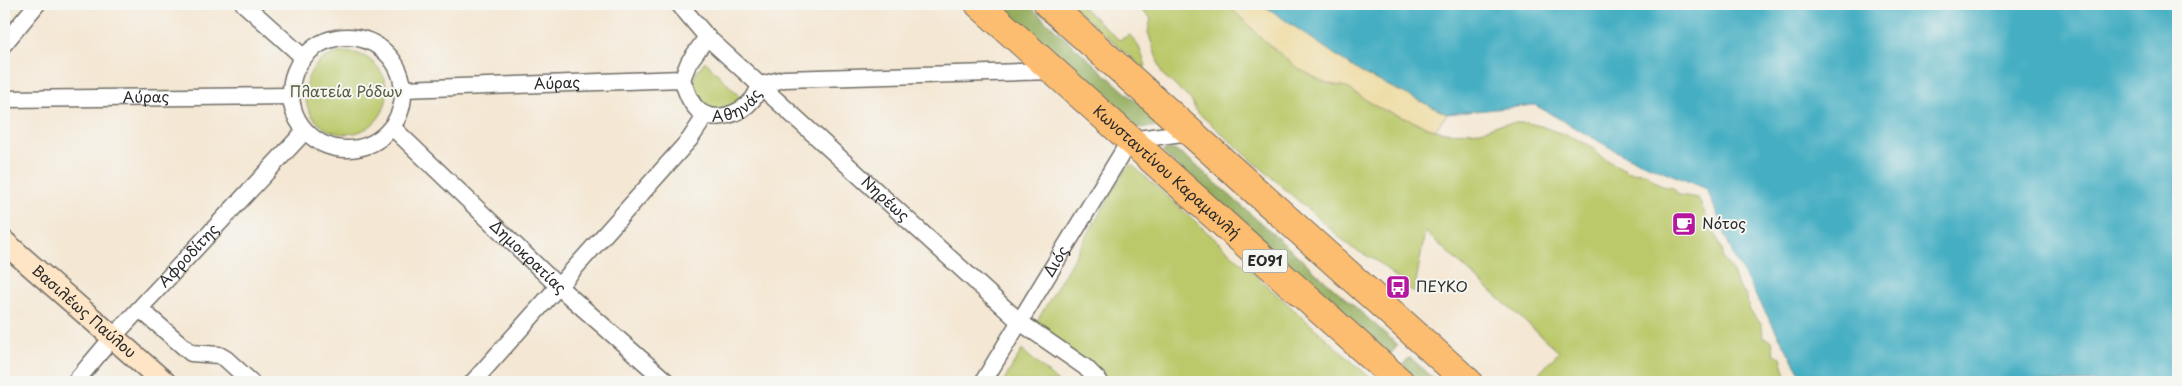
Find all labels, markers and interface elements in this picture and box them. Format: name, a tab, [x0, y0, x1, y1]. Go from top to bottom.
street label: Αύρας	[533, 70, 581, 94]
park label: Πλατεία Ρόδων	[289, 79, 403, 102]
street label: Αύρας	[123, 84, 170, 108]
street label: Αθηνάς	[712, 84, 767, 127]
street label: Κωνσταντίνου Καραμανλή	[1089, 99, 1246, 244]
street label: Νηρέως	[857, 170, 915, 226]
cafe icon: Νότος	[1671, 211, 1697, 237]
place label: Νότος	[1702, 211, 1746, 234]
street label: Δημοκρατίας	[485, 214, 572, 299]
street label: Αφροδίτης	[152, 218, 223, 292]
street label: Διός	[1037, 241, 1073, 281]
road number: ΕΟ91	[1242, 250, 1288, 272]
street label: Βασιλέως Παύλου	[28, 259, 142, 363]
bus stop icon: ΠΕΥΚΟ	[1385, 274, 1411, 300]
place label: ΠΕΥΚΟ	[1416, 274, 1468, 297]

